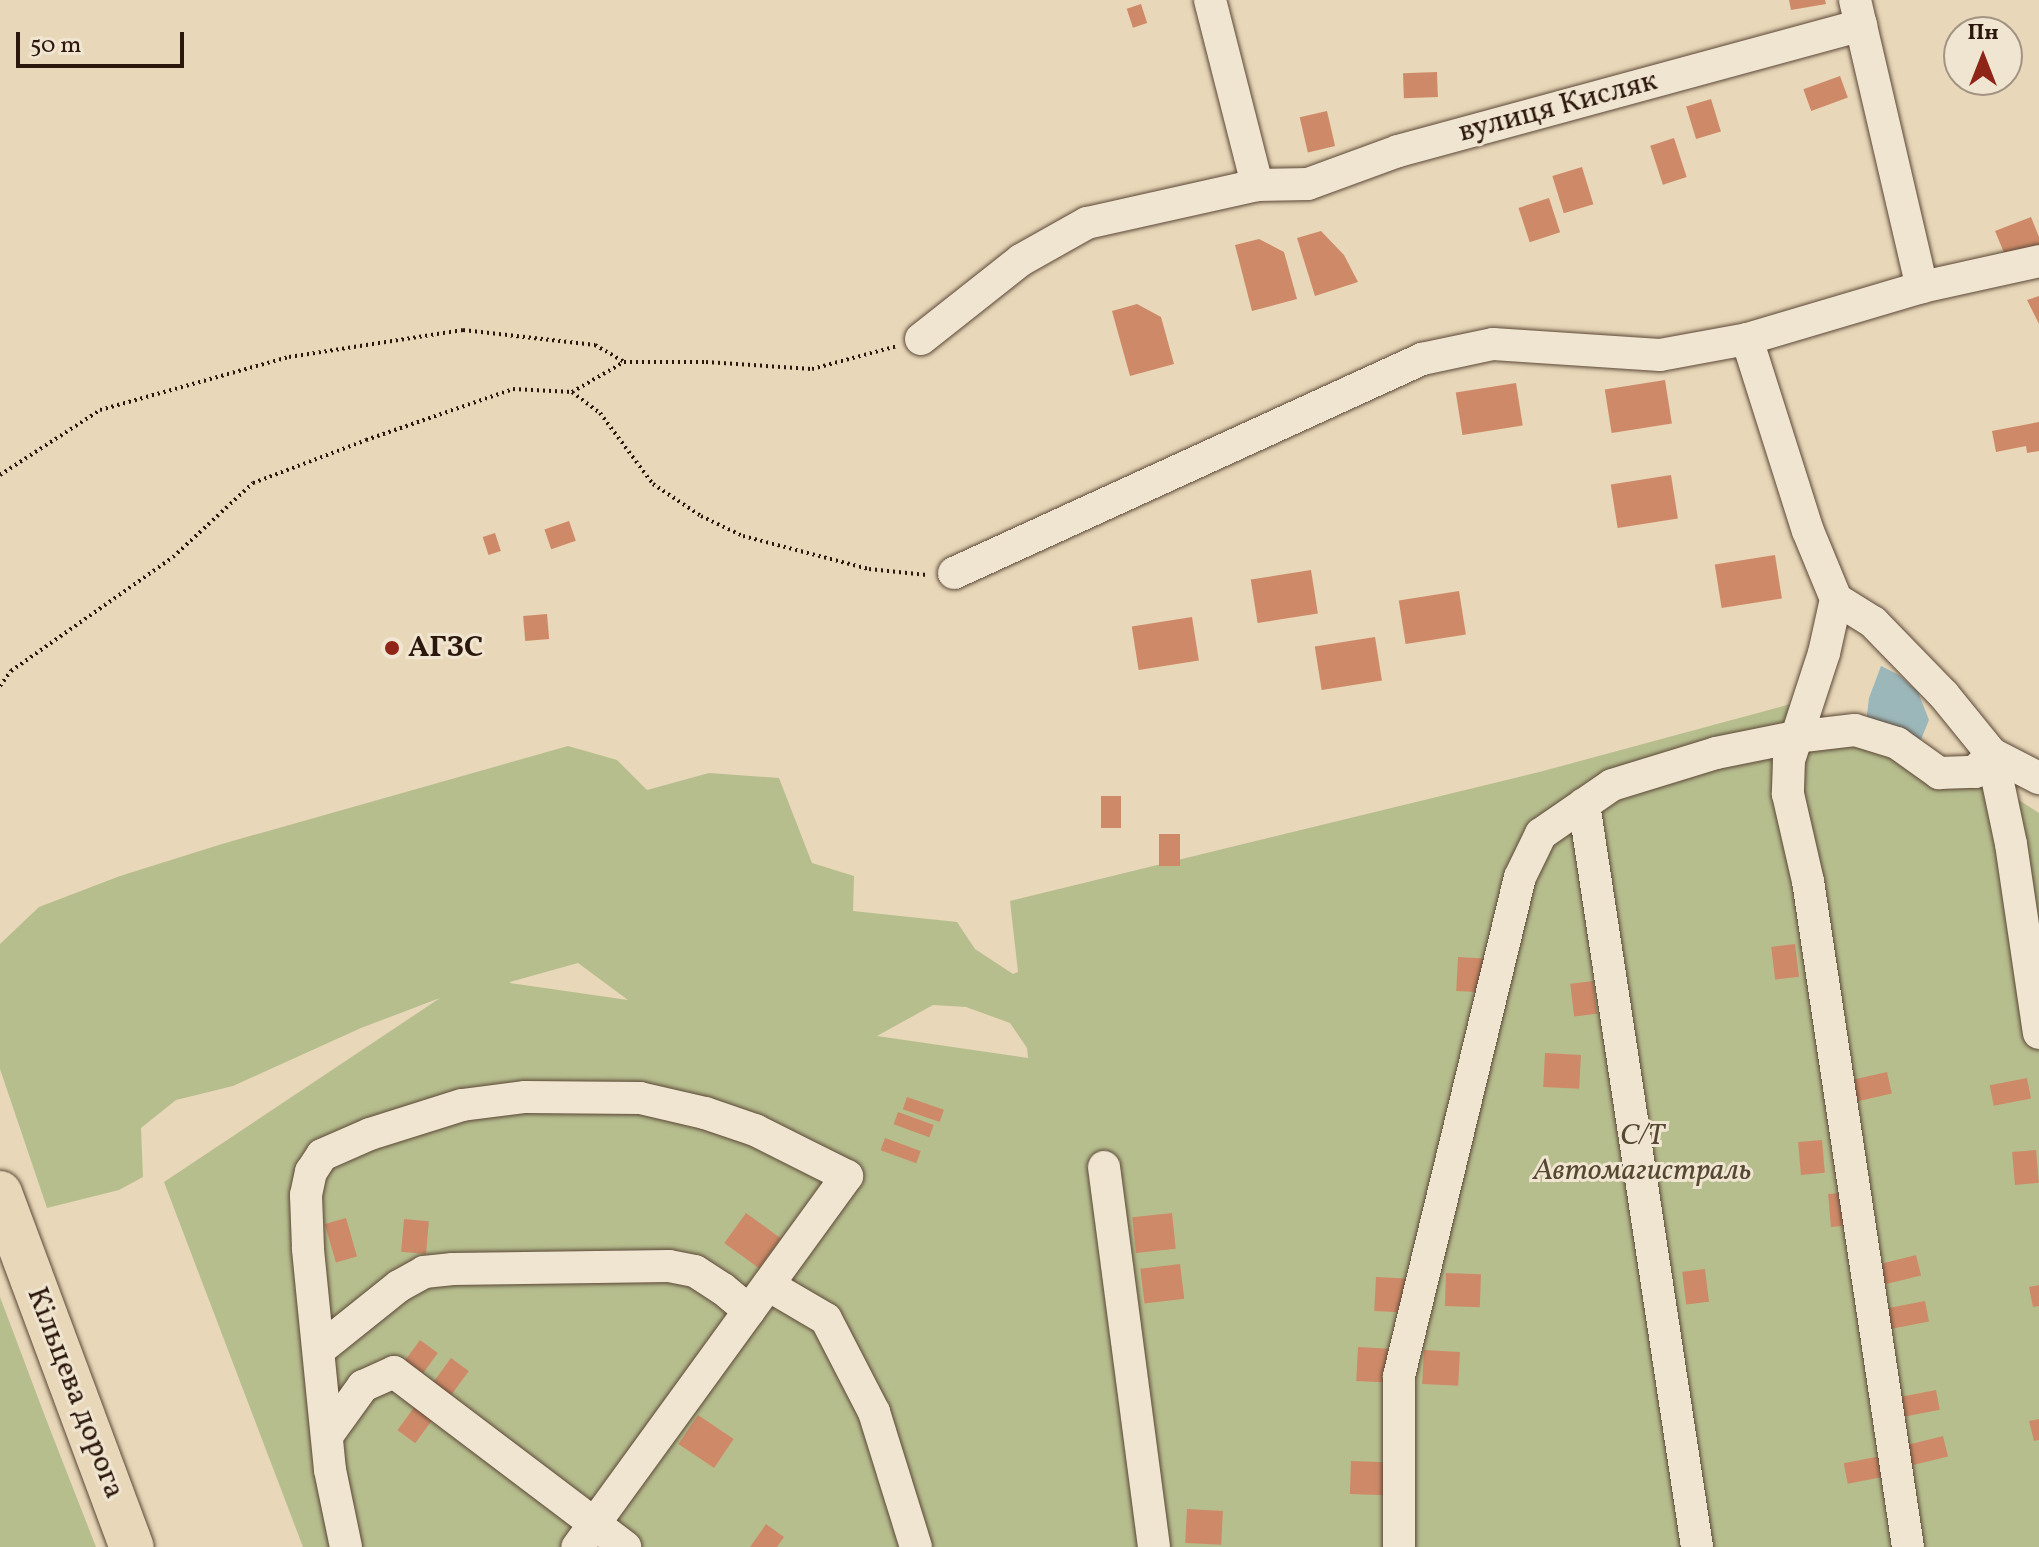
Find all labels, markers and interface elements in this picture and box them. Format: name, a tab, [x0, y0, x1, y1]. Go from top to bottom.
scale bar	[20, 16, 188, 66]
north arrow	[1943, 16, 2023, 96]
text: Пн	[1967, 18, 1999, 49]
text: 50 m	[30, 29, 82, 63]
street label: вулиця Кисляк	[1455, 63, 1661, 151]
place label: АГЗС	[408, 630, 483, 666]
marker: АГЗС	[383, 639, 401, 657]
park label: С/Т Автомагистраль	[1533, 1118, 1751, 1188]
street label: Кільцева дорога	[18, 1282, 132, 1504]

